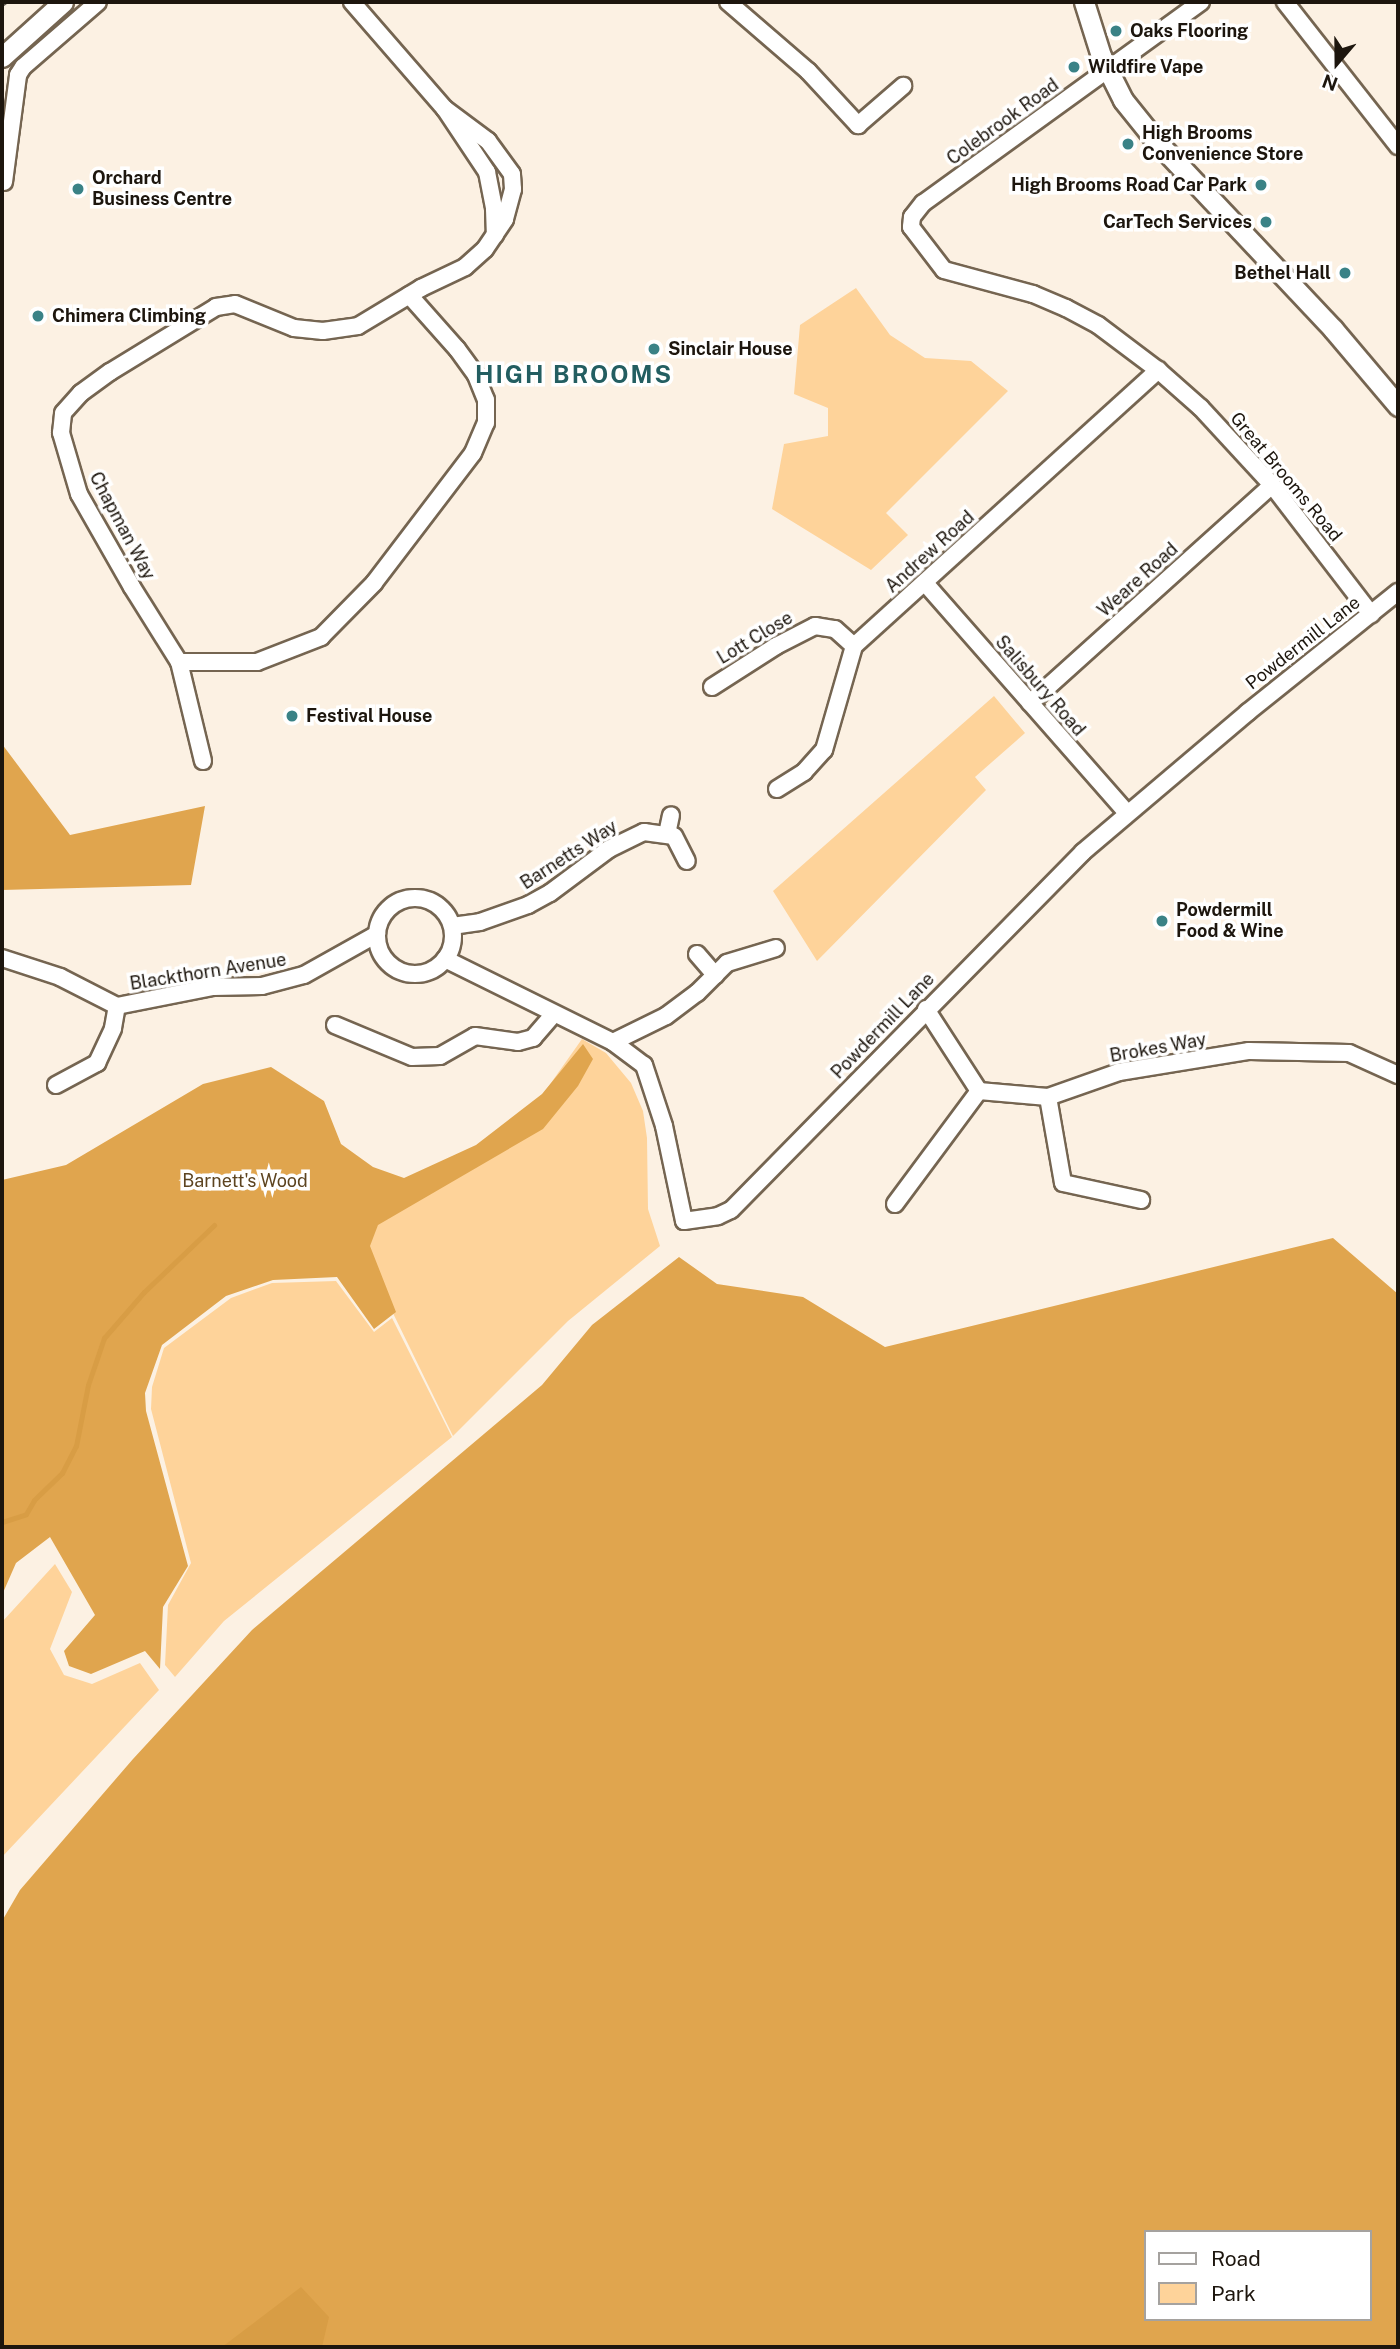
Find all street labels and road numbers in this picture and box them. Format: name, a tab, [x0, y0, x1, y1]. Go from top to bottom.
street label: Colebrook Road	[943, 74, 1063, 170]
street label: Great Brooms Road	[1226, 408, 1346, 546]
street label: Chapman Way	[84, 468, 160, 584]
street label: Andrew Road	[881, 506, 979, 598]
street label: Weare Road	[1093, 538, 1183, 622]
street label: Powdermill Lane	[1242, 592, 1364, 694]
street label: Lott Close	[713, 607, 797, 669]
street label: Salisbury Road	[990, 631, 1090, 741]
street label: Barnetts Way	[516, 816, 622, 894]
street label: Blackthorn Avenue	[128, 949, 288, 995]
street label: Powdermill Lane	[827, 969, 939, 1083]
street label: Brokes Way	[1108, 1029, 1208, 1067]

